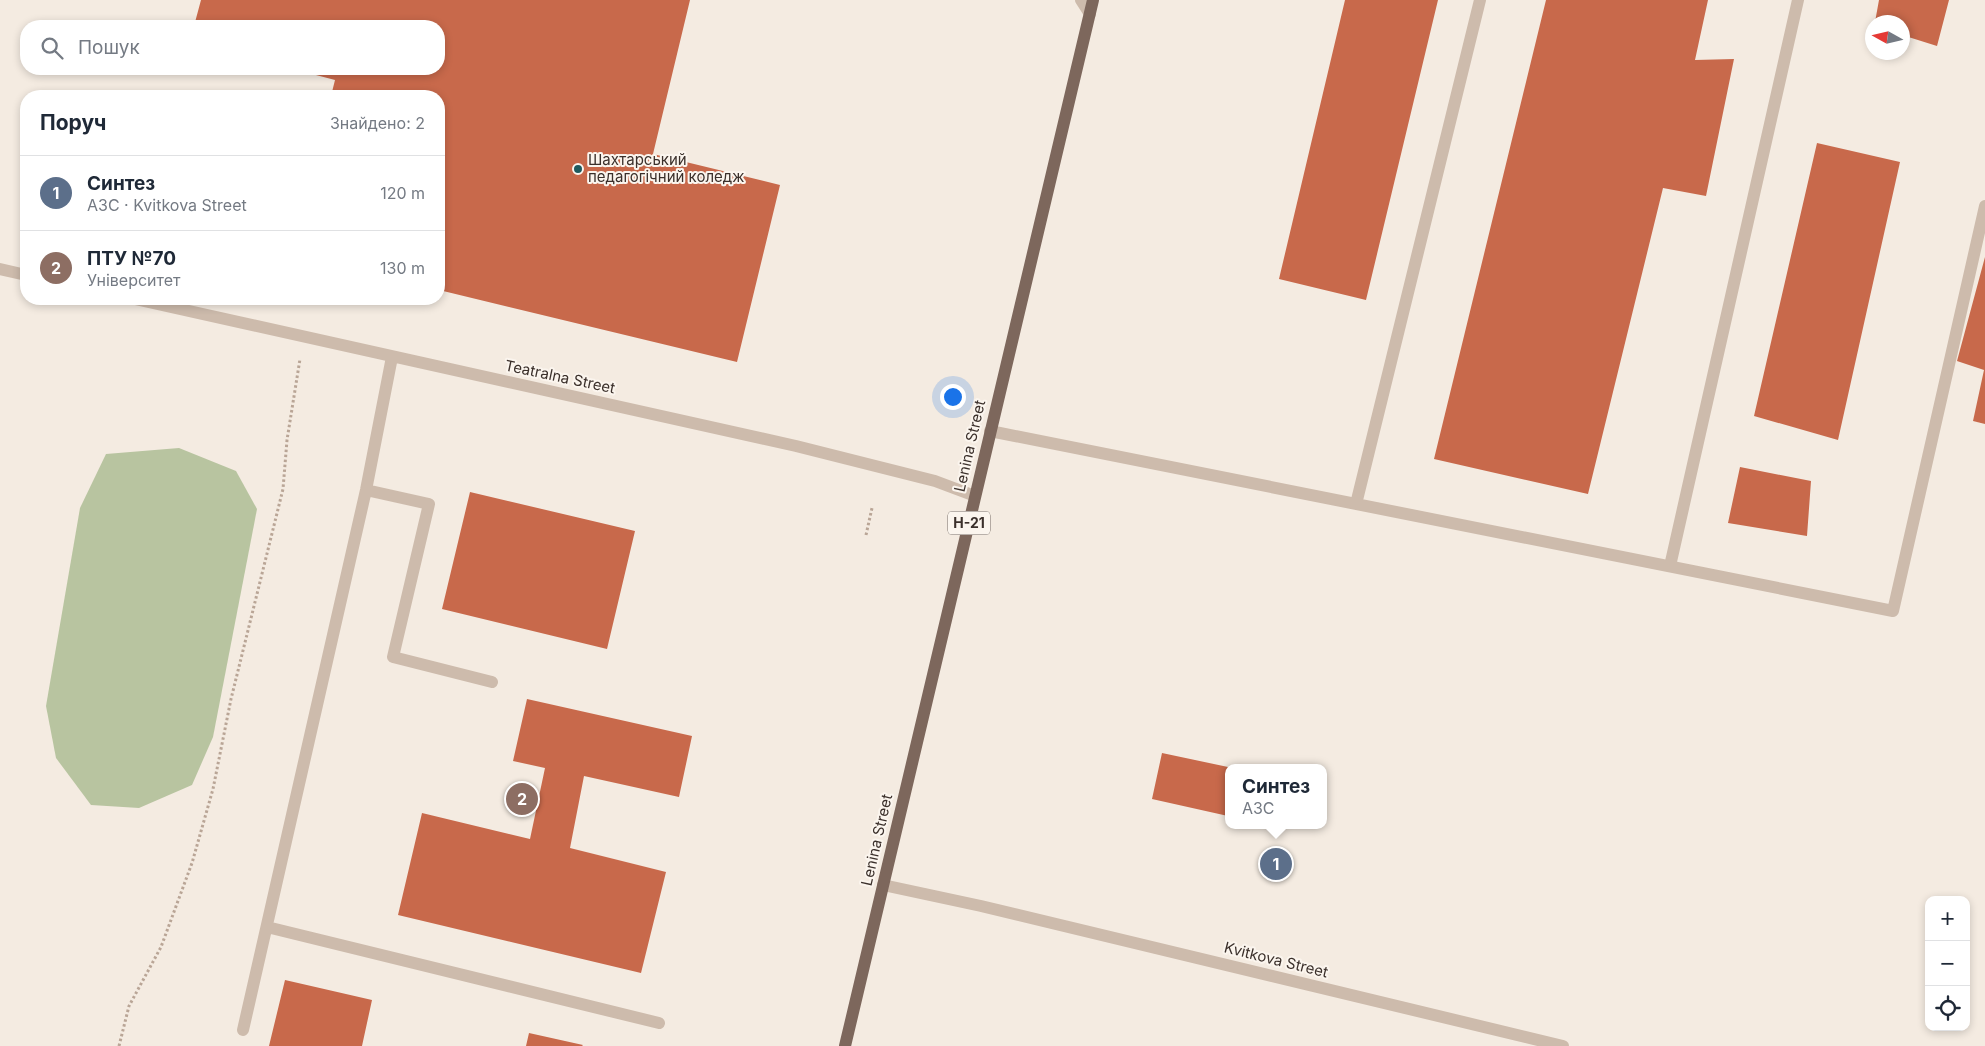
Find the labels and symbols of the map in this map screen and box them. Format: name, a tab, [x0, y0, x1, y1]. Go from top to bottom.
north arrow	[1865, 15, 1910, 60]
place label: Шахтарський педагогічний коледж	[588, 150, 744, 186]
marker: Шахтарський педагогічний коледж	[572, 163, 584, 175]
street label: Teatralna Street	[503, 356, 617, 397]
your location	[940, 384, 966, 410]
street label: Lenina Street	[950, 398, 989, 494]
road number: Н-21	[948, 512, 990, 534]
pin: 2	[506, 780, 538, 818]
street label: Lenina Street	[857, 792, 896, 888]
pin: 1	[1260, 845, 1292, 883]
street label: Kvitkova Street	[1222, 937, 1330, 982]

